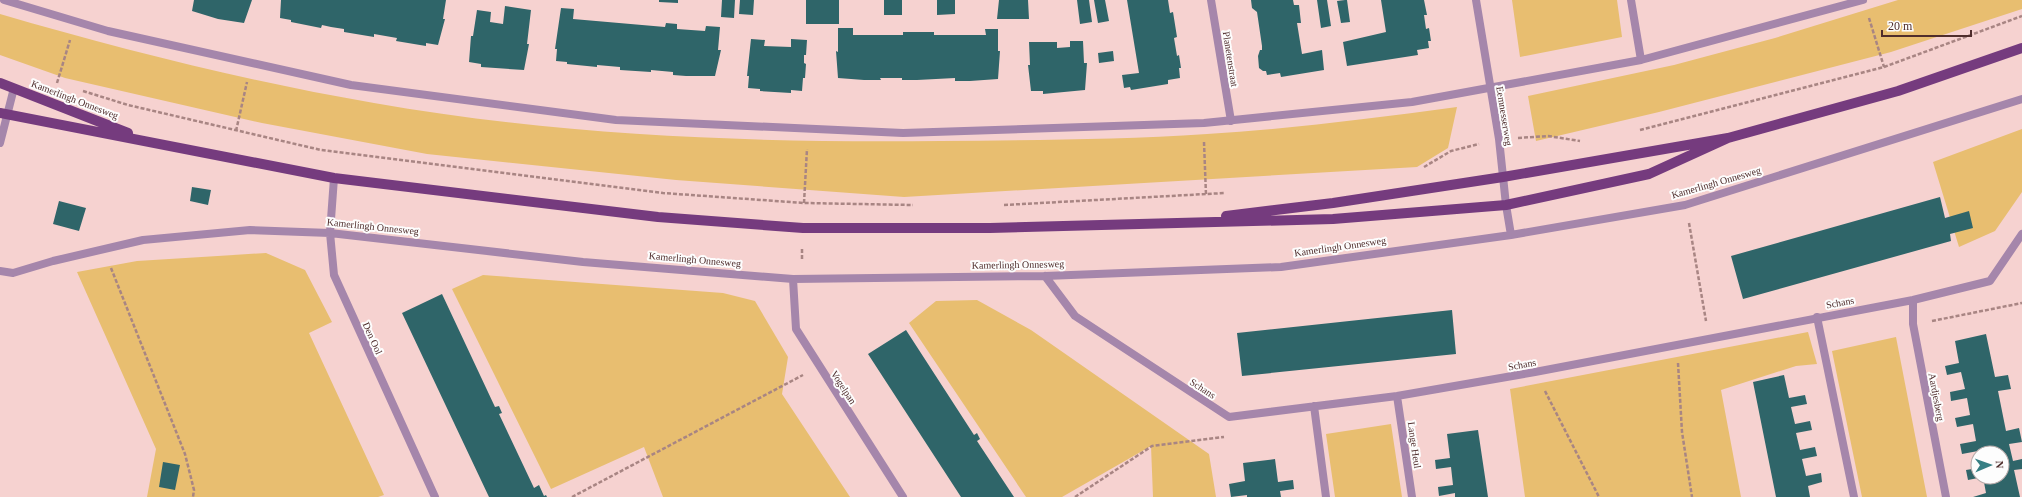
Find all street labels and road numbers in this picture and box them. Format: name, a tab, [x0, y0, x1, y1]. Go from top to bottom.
street label: Planetenstraat	[1221, 31, 1240, 88]
street label: Kamerlingh Onnesweg	[30, 78, 120, 121]
street label: Eemnesserweg	[1494, 86, 1515, 147]
street label: Kamerlingh Onnesweg	[1670, 164, 1762, 201]
street label: Kamerlingh Onnesweg	[326, 216, 420, 237]
street label: Kamerlingh Onnesweg	[1294, 235, 1387, 258]
street label: Kamerlingh Onnesweg	[648, 250, 742, 269]
street label: Kamerlingh Onnesweg	[972, 258, 1064, 271]
street label: Schans	[1825, 295, 1855, 310]
street label: Den Ool	[361, 320, 385, 356]
street label: Schans	[1507, 357, 1537, 372]
street label: Vogelpan	[829, 369, 858, 406]
street label: Aardjesberg	[1926, 372, 1947, 422]
street label: Schans	[1188, 376, 1218, 401]
street label: Lange Heul	[1406, 421, 1423, 469]

